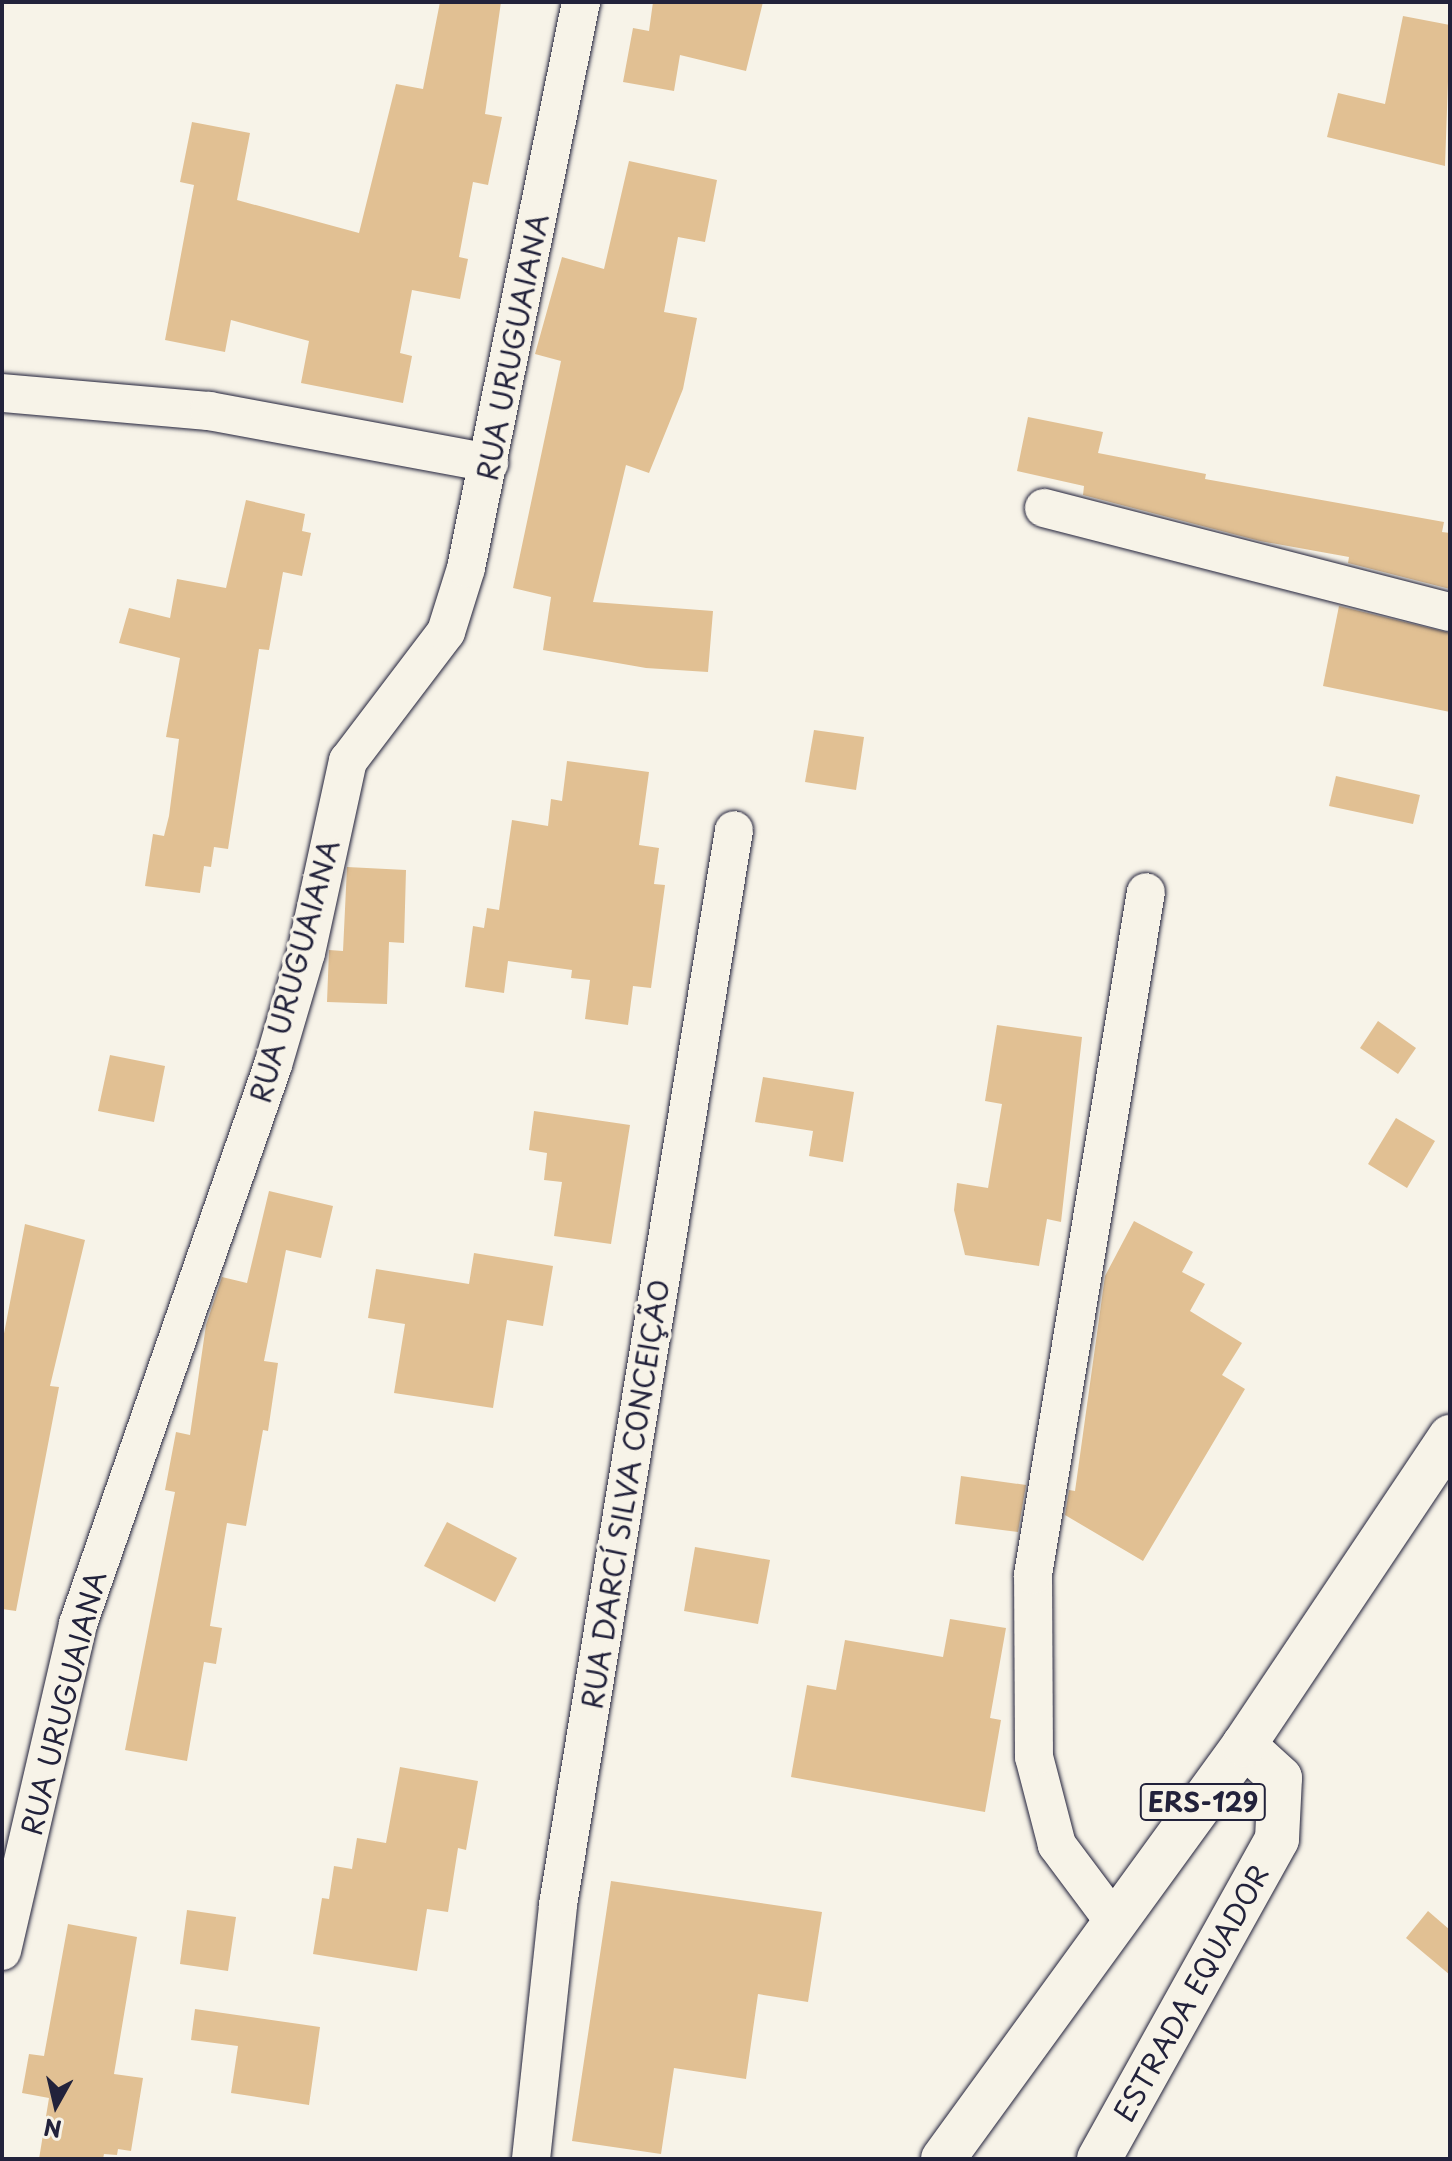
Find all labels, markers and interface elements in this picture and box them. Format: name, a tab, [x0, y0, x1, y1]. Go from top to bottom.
street label: RUA URUGUAIANA	[470, 212, 554, 482]
street label: RUA URUGUAIANA	[243, 837, 345, 1105]
street label: RUA DARCÍ SILVA CONCEIÇÃO	[574, 1275, 676, 1713]
street label: RUA URUGUAIANA	[14, 1569, 112, 1837]
road number: ERS-129	[1139, 1780, 1267, 1824]
street label: ESTRADA EQUADOR	[1106, 1857, 1276, 2129]
north arrow	[16, 2065, 96, 2145]
text: N	[42, 2112, 64, 2147]

